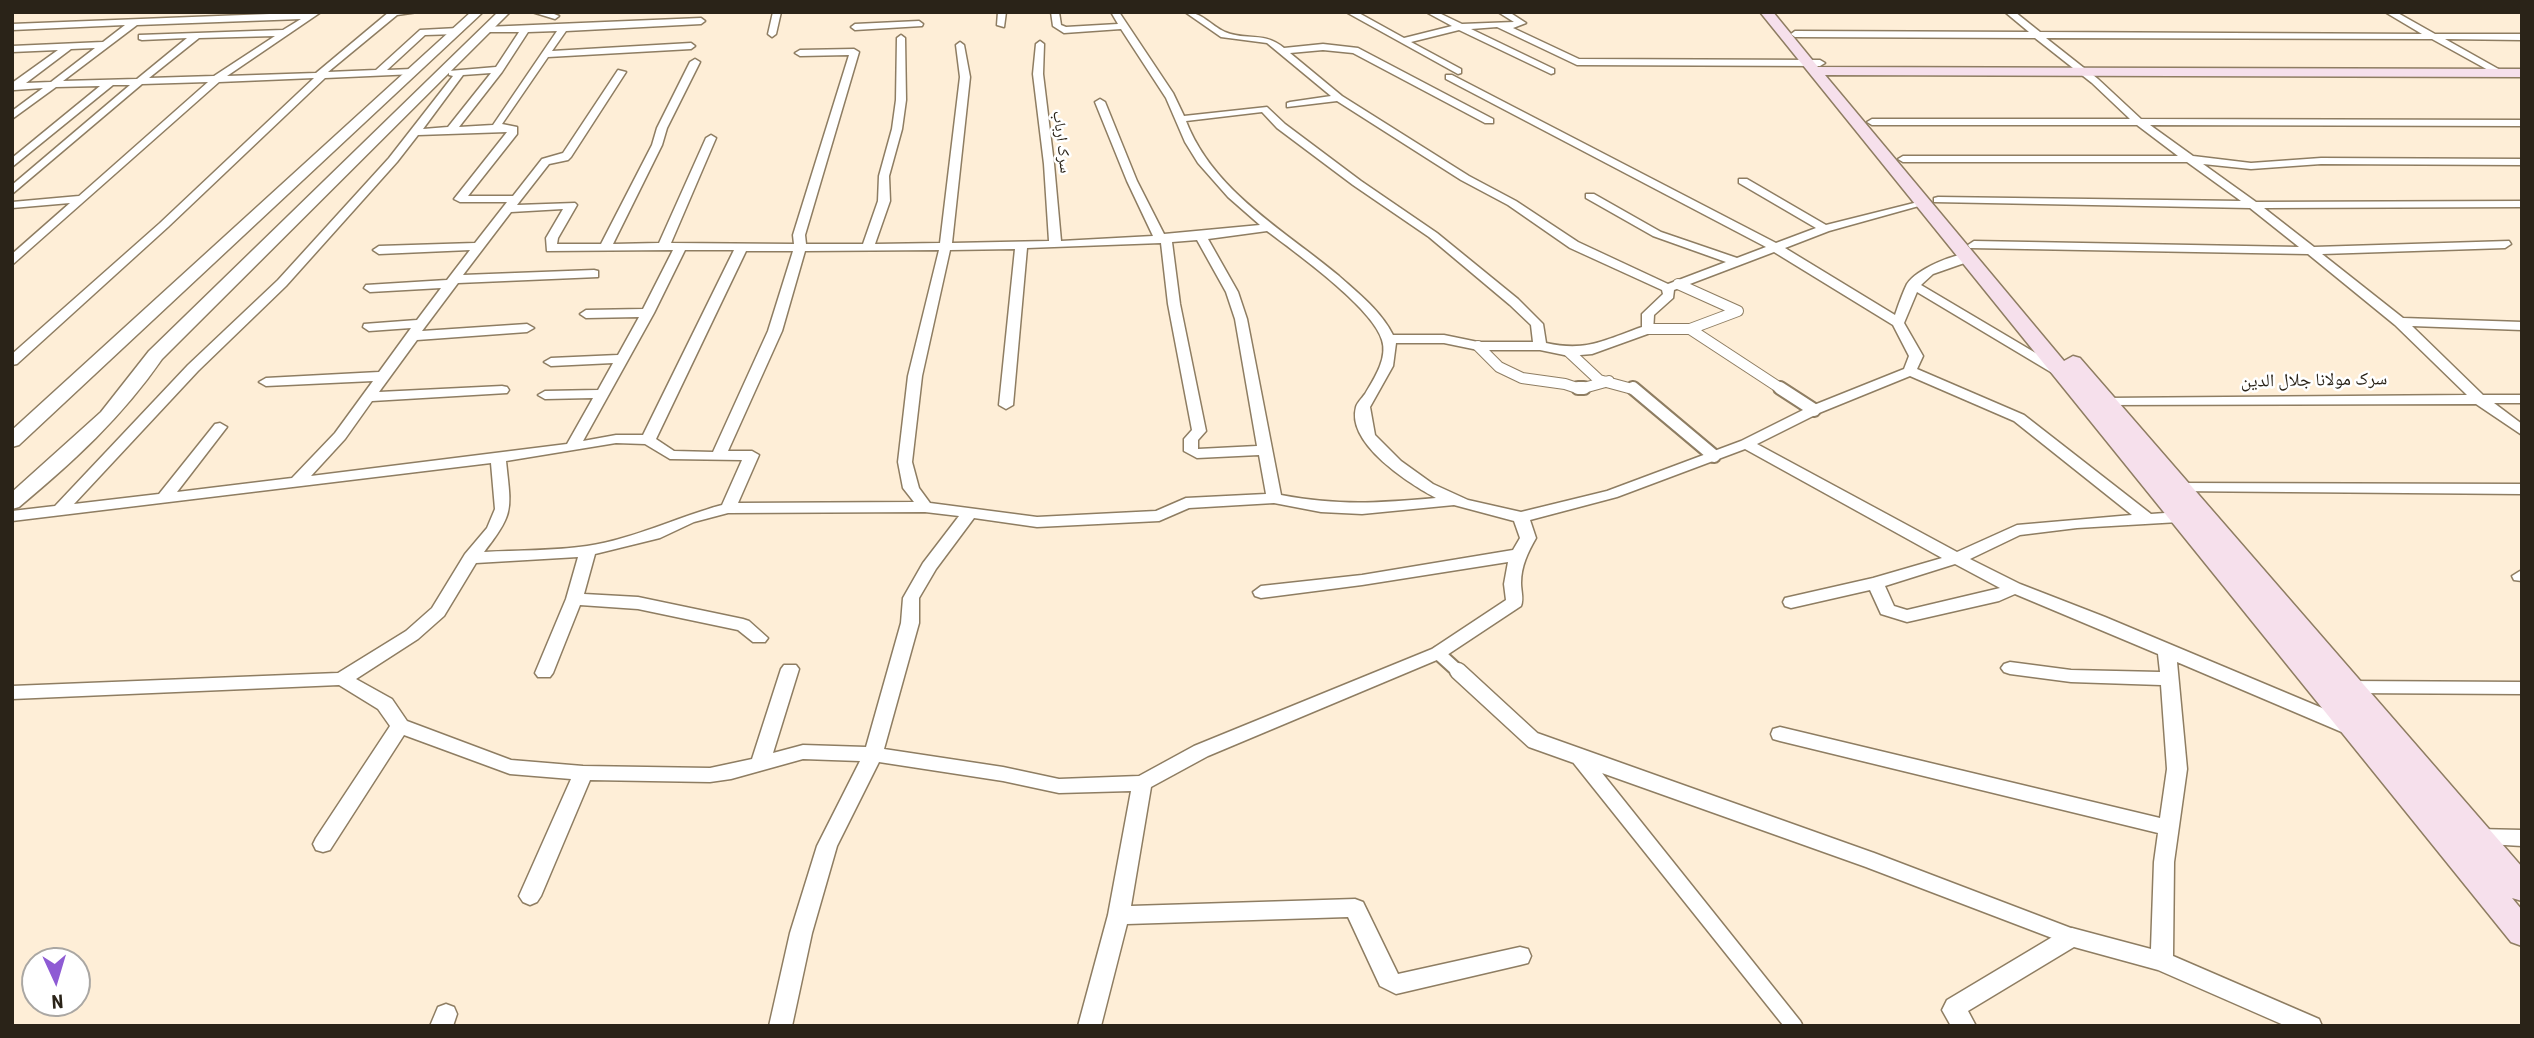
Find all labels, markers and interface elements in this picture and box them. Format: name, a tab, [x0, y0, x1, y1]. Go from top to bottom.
street label: سرک ارباب	[1048, 110, 1074, 174]
street label: سرک مولانا جلال الدین	[2241, 369, 2387, 393]
north arrow	[21, 947, 91, 1017]
text: N	[51, 990, 64, 1013]

